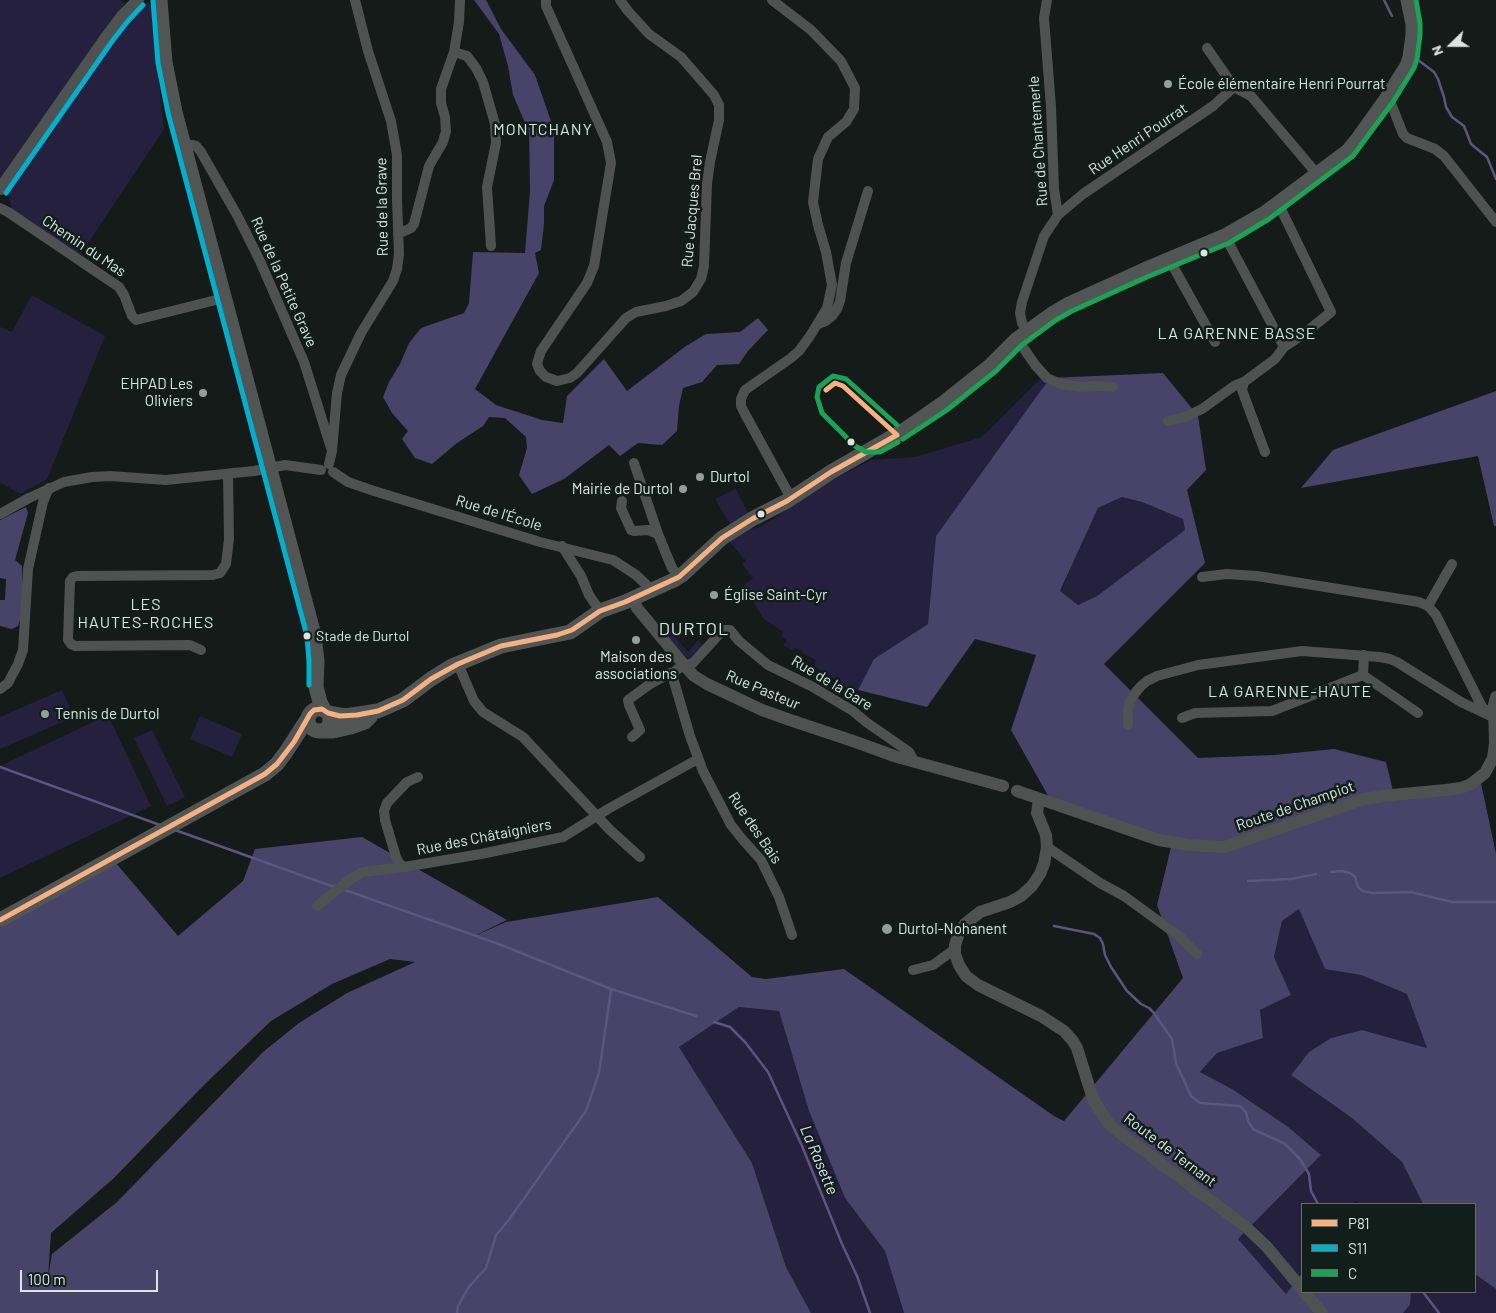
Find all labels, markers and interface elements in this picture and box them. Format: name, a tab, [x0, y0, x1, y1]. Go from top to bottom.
north arrow	[1426, 20, 1476, 70]
text: N	[1427, 43, 1446, 58]
street label: Rue de Chantemerle	[1024, 75, 1052, 207]
place label: École élémentaire Henri Pourrat	[1178, 75, 1386, 93]
marker: École élémentaire Henri Pourrat	[1162, 78, 1174, 90]
street label: Rue Henri Pourrat	[1085, 99, 1191, 179]
district label: MONTCHANY	[492, 120, 594, 140]
street label: Rue Jacques Brel	[678, 154, 706, 268]
street label: Rue de la Grave	[372, 158, 392, 256]
street label: Chemin du Mas	[39, 211, 129, 281]
street label: Rue de la Petite Grave	[247, 214, 321, 350]
unlabelled marker	[1199, 248, 1209, 258]
district label: LA GARENNE BASSE	[1156, 324, 1318, 344]
place label: EHPAD Les Oliviers	[121, 375, 193, 410]
marker: EHPAD Les Oliviers	[197, 387, 209, 399]
unlabelled marker	[846, 437, 856, 447]
place label: Durtol	[710, 468, 750, 486]
marker: Durtol	[694, 471, 706, 483]
place label: Mairie de Durtol	[572, 480, 673, 498]
marker: Mairie de Durtol	[677, 483, 689, 495]
street label: Rue de l'École	[454, 491, 544, 535]
unlabelled marker	[756, 509, 766, 519]
place label: Église Saint-Cyr	[724, 586, 828, 604]
marker: Église Saint-Cyr	[708, 589, 720, 601]
district label: LES HAUTES-ROCHES	[76, 595, 216, 633]
district label: DURTOL	[658, 618, 730, 640]
place label: Stade de Durtol	[316, 628, 409, 644]
marker: Stade de Durtol	[302, 631, 312, 641]
marker: Maison des associations	[630, 634, 642, 646]
place label: Maison des associations	[595, 648, 677, 683]
street label: Rue de la Gare	[788, 652, 876, 714]
street label: Rue Pasteur	[723, 666, 803, 714]
district label: LA GARENNE-HAUTE	[1206, 682, 1374, 702]
place label: Tennis de Durtol	[55, 705, 160, 723]
marker: Tennis de Durtol	[39, 708, 51, 720]
street label: Route de Champiot	[1234, 777, 1356, 835]
street label: Rue des Bais	[724, 789, 786, 867]
street label: Rue des Châtaigniers	[415, 815, 553, 859]
place label: Durtol-Nohanent	[898, 920, 1007, 938]
marker: Durtol-Nohanent	[880, 922, 894, 936]
street label: Route de Ternant	[1120, 1109, 1220, 1191]
water label: La Rasette	[796, 1123, 842, 1197]
legend	[1301, 1203, 1476, 1293]
text: P81	[1348, 1214, 1370, 1232]
text: S11	[1348, 1239, 1367, 1257]
scale bar	[22, 1260, 160, 1292]
text: C	[1348, 1264, 1357, 1282]
text: 100 m	[28, 1270, 66, 1288]

